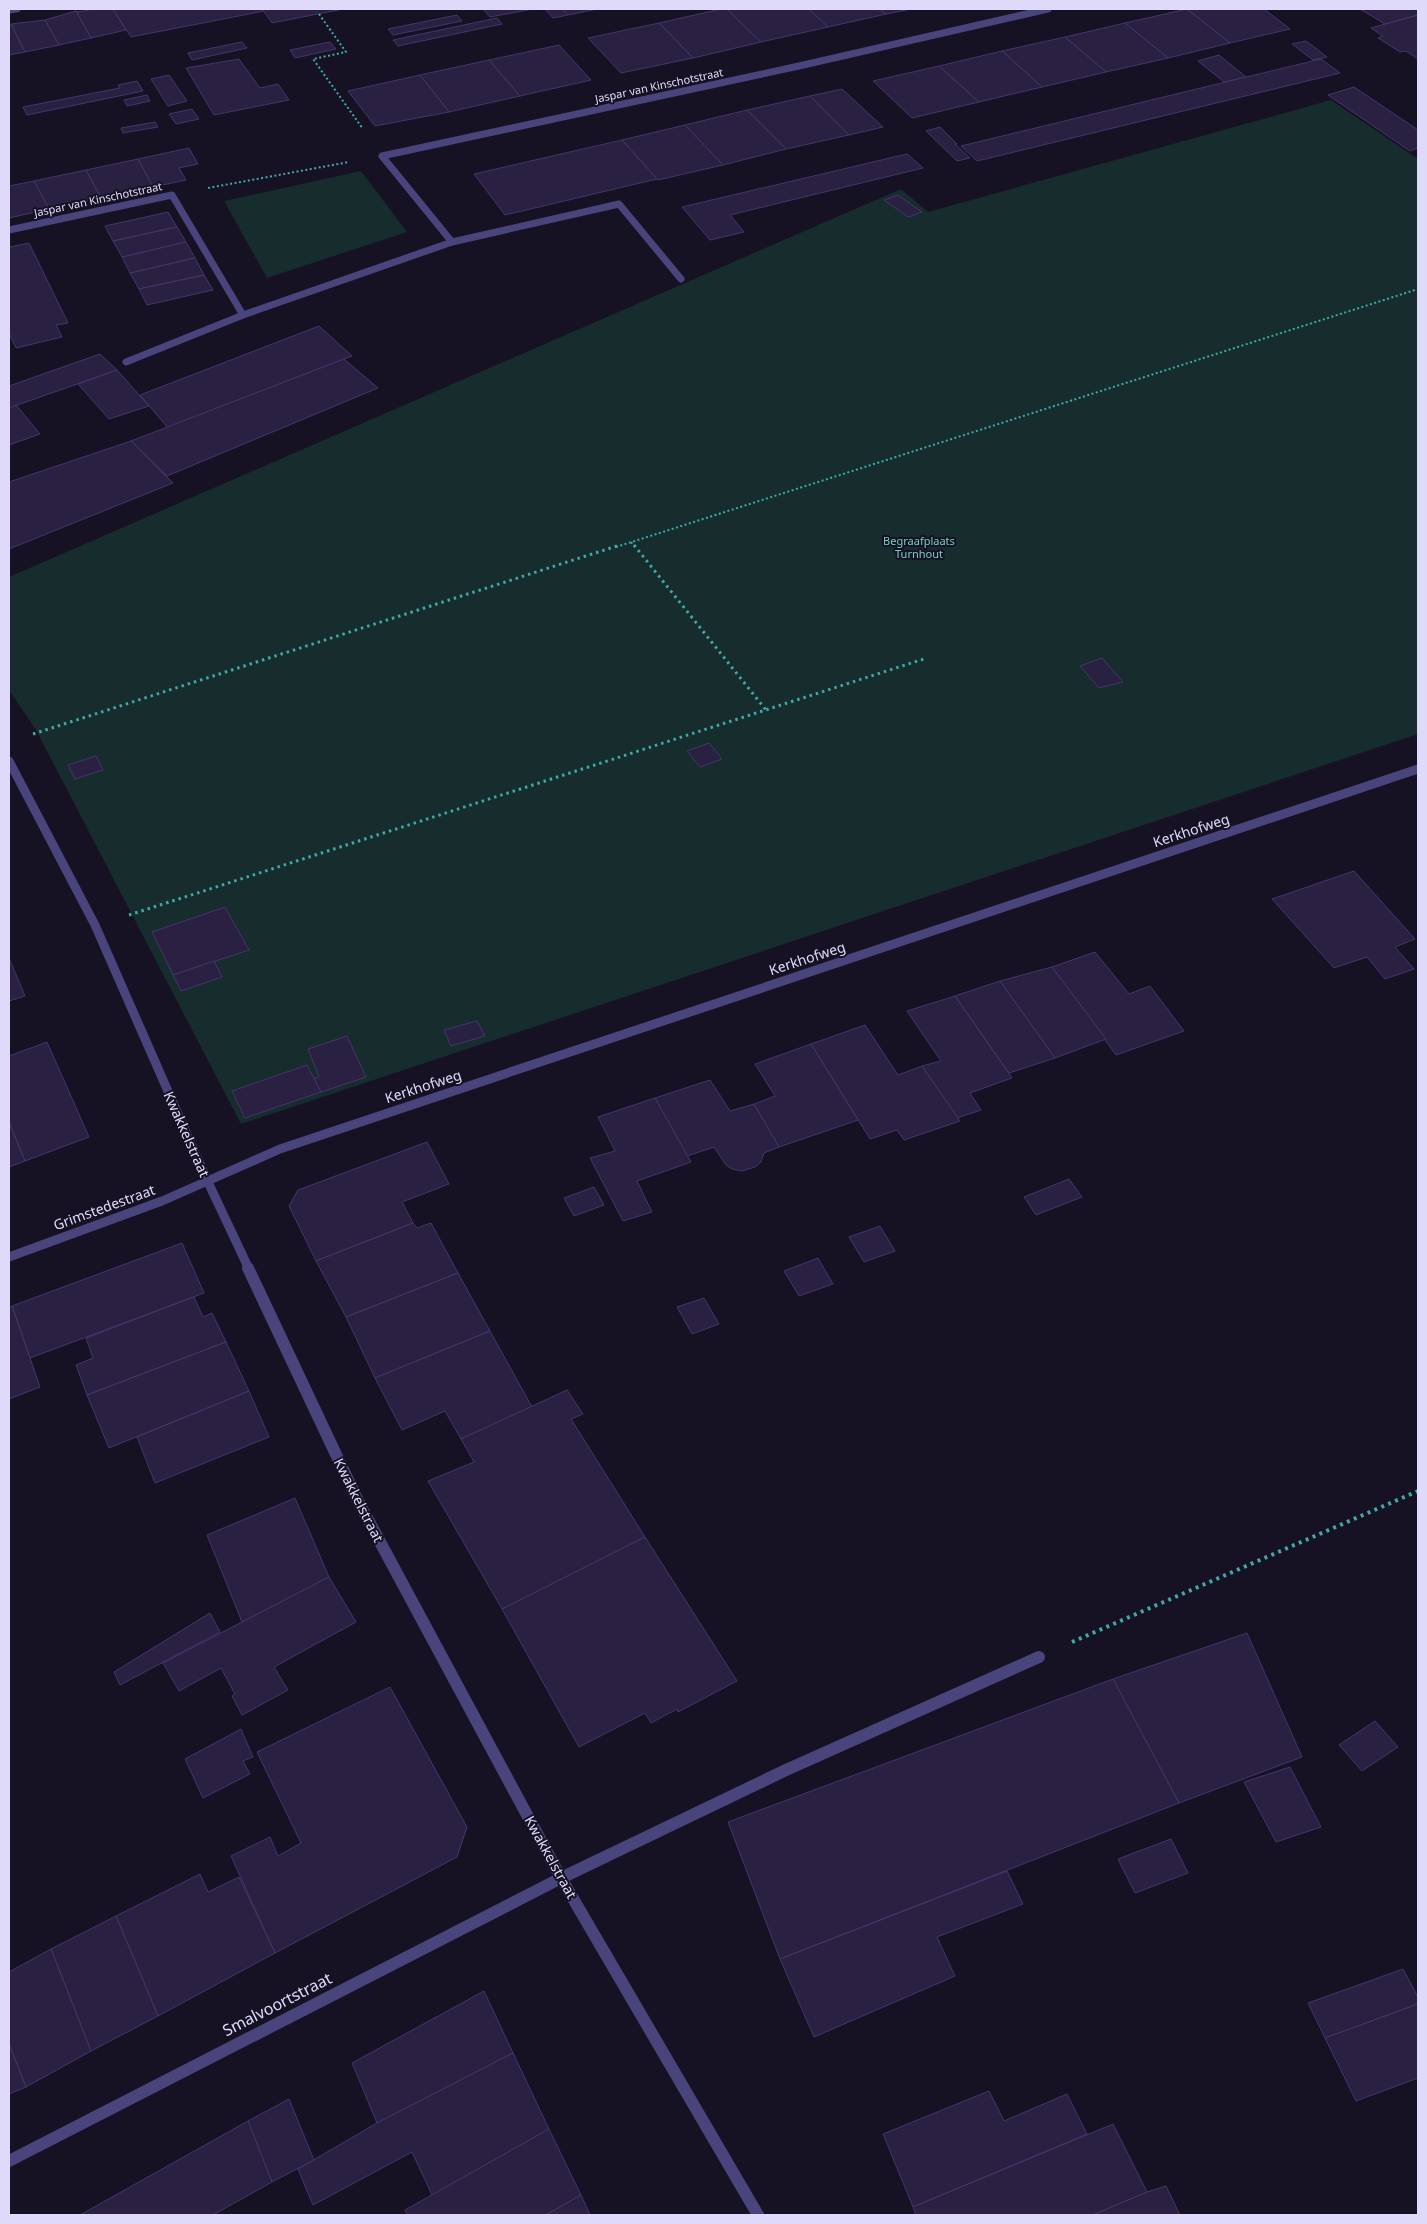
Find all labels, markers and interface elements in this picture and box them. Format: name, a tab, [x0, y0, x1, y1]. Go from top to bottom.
street label: Jaspar van Kinschotstraat	[593, 64, 724, 106]
street label: Jaspar van Kinschotstraat	[32, 178, 163, 220]
park label: Begraafplaats Turnhout	[883, 533, 955, 561]
street label: Kerkhofweg	[1150, 809, 1232, 851]
street label: Kerkhofweg	[766, 937, 848, 979]
street label: Kerkhofweg	[382, 1065, 464, 1107]
street label: Kwakkelstraat	[160, 1088, 214, 1180]
street label: Grimstedestraat	[51, 1180, 157, 1234]
street label: Kwakkelstraat	[330, 1455, 388, 1545]
street label: Kwakkelstraat	[520, 1812, 582, 1902]
street label: Smalvoortstraat	[218, 1967, 336, 2041]

